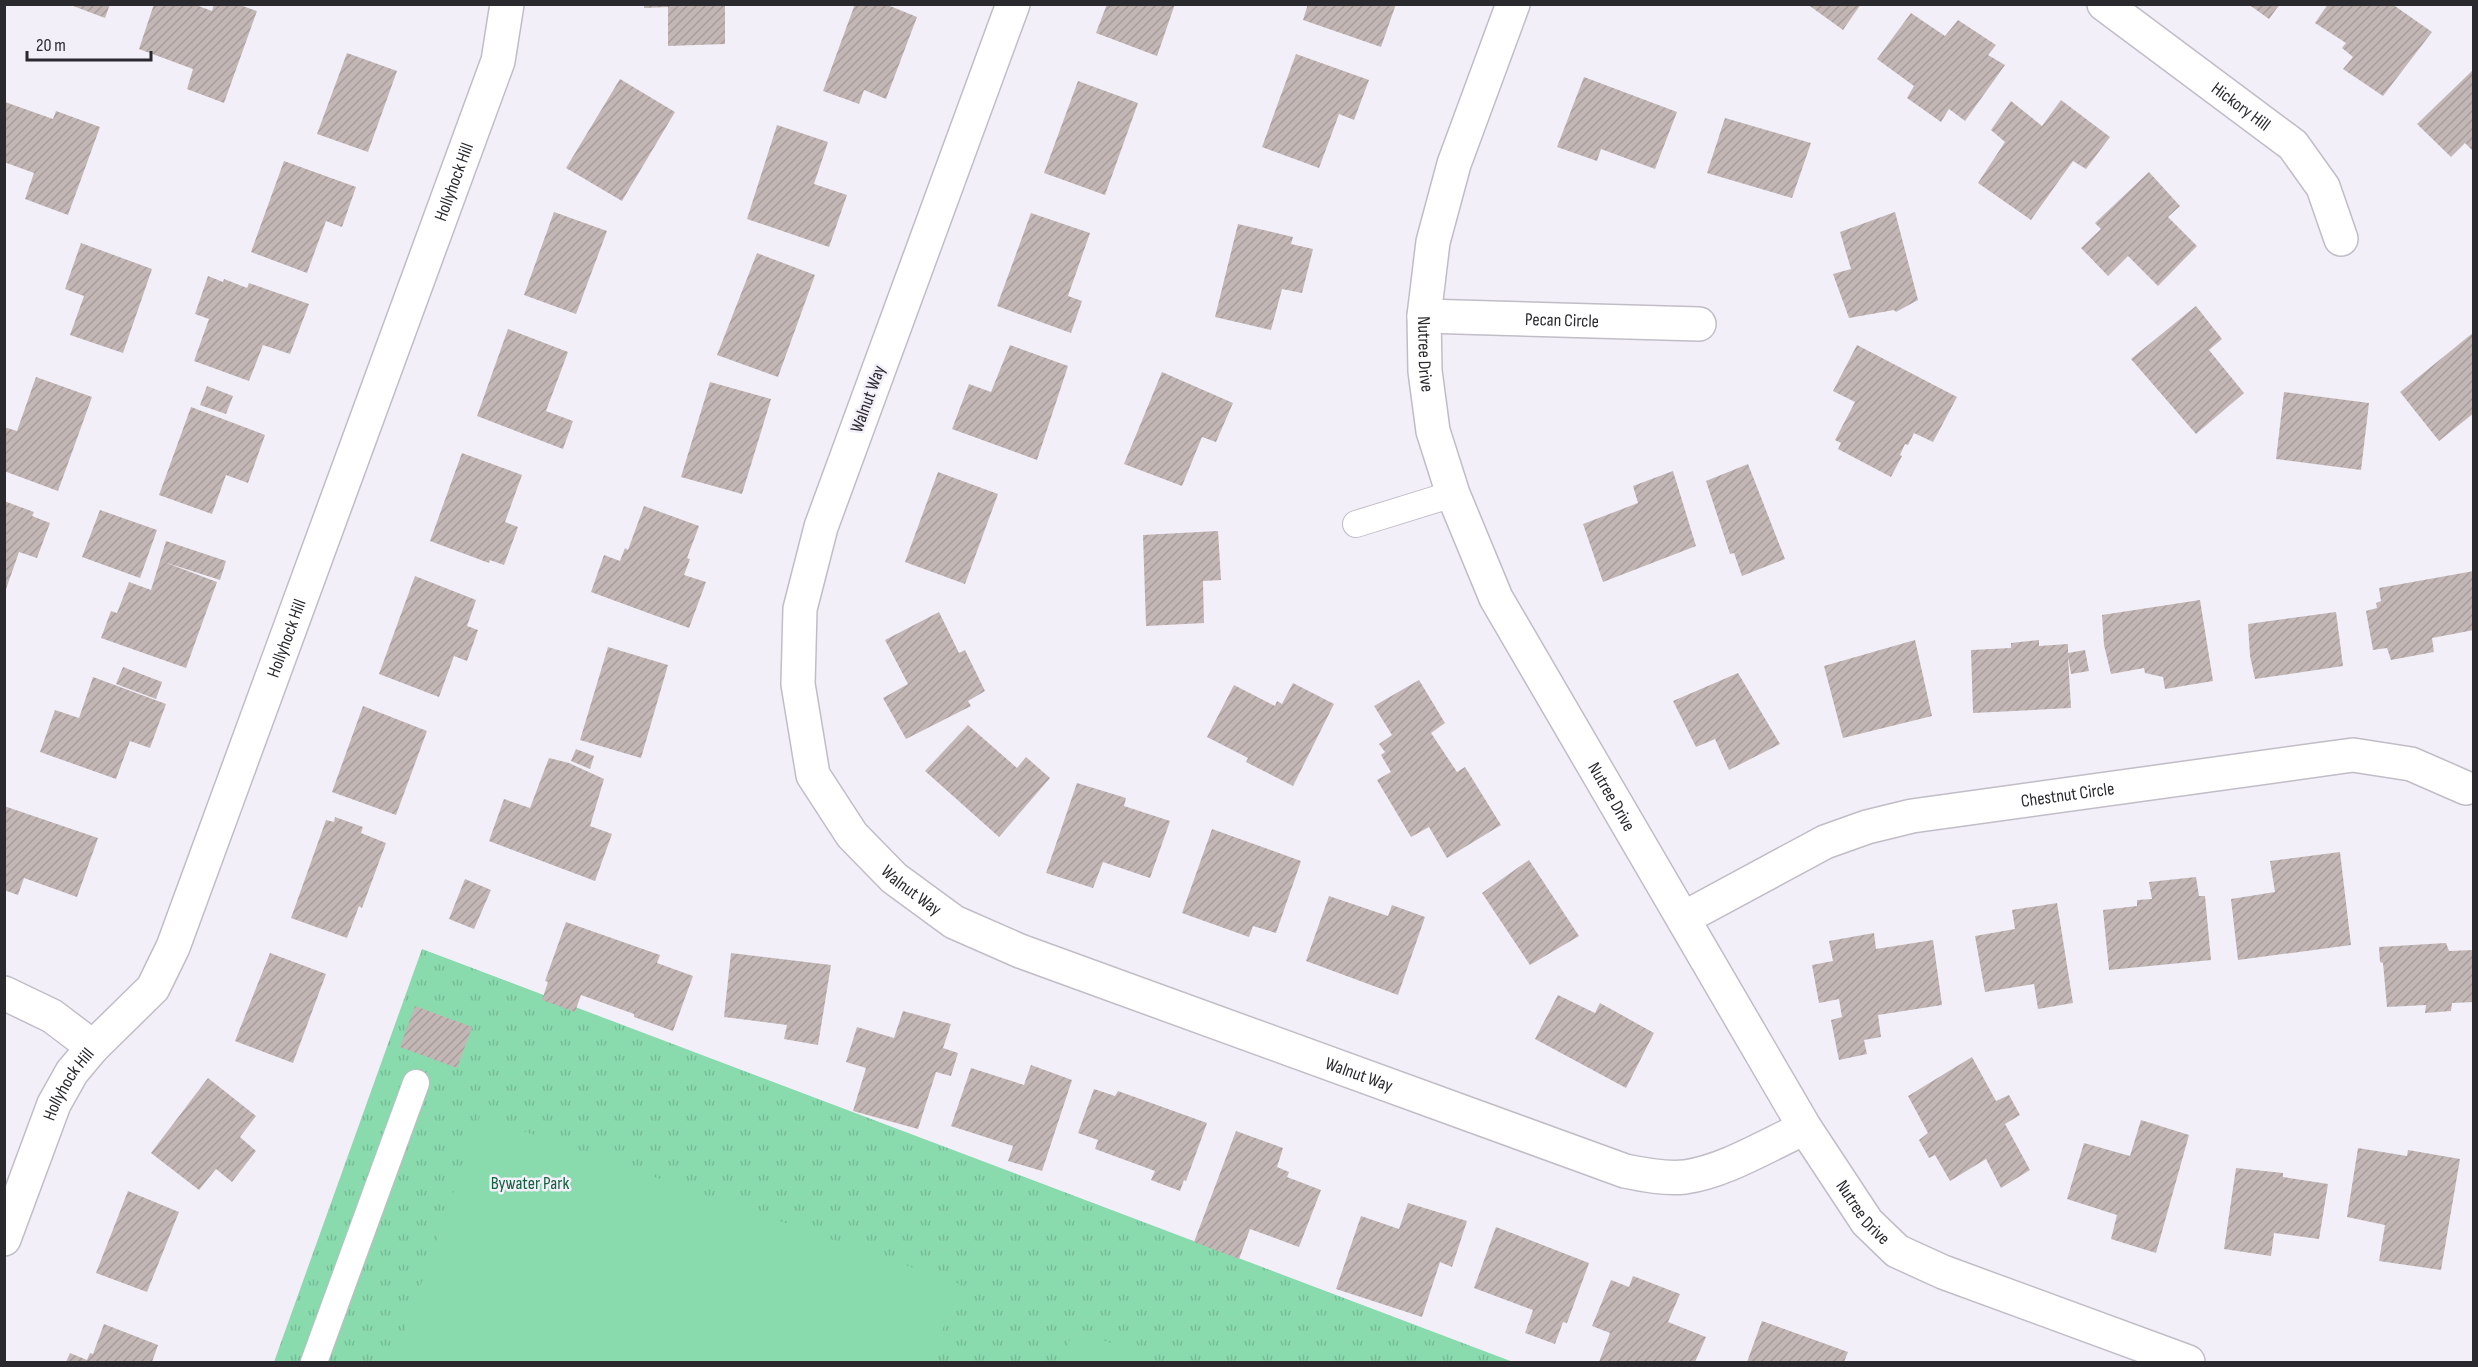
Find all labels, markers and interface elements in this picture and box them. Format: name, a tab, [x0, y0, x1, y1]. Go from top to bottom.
scale bar	[27, 24, 152, 62]
text: 20 m	[36, 35, 66, 56]
street label: Hickory Hill	[2207, 77, 2275, 135]
street label: Hollyhock Hill	[430, 140, 478, 224]
street label: Pecan Circle	[1525, 308, 1599, 332]
street label: Nutree Drive	[1414, 316, 1438, 393]
street label: Walnut Way	[846, 362, 890, 436]
street label: Hollyhock Hill	[262, 596, 310, 680]
street label: Nutree Drive	[1584, 759, 1640, 835]
street label: Chestnut Circle	[2019, 778, 2115, 811]
street label: Walnut Way	[877, 861, 946, 920]
street label: Hollyhock Hill	[38, 1044, 98, 1123]
street label: Walnut Way	[1323, 1052, 1396, 1096]
park label: Bywater Park	[491, 1173, 569, 1194]
street label: Nutree Drive	[1832, 1176, 1894, 1249]

